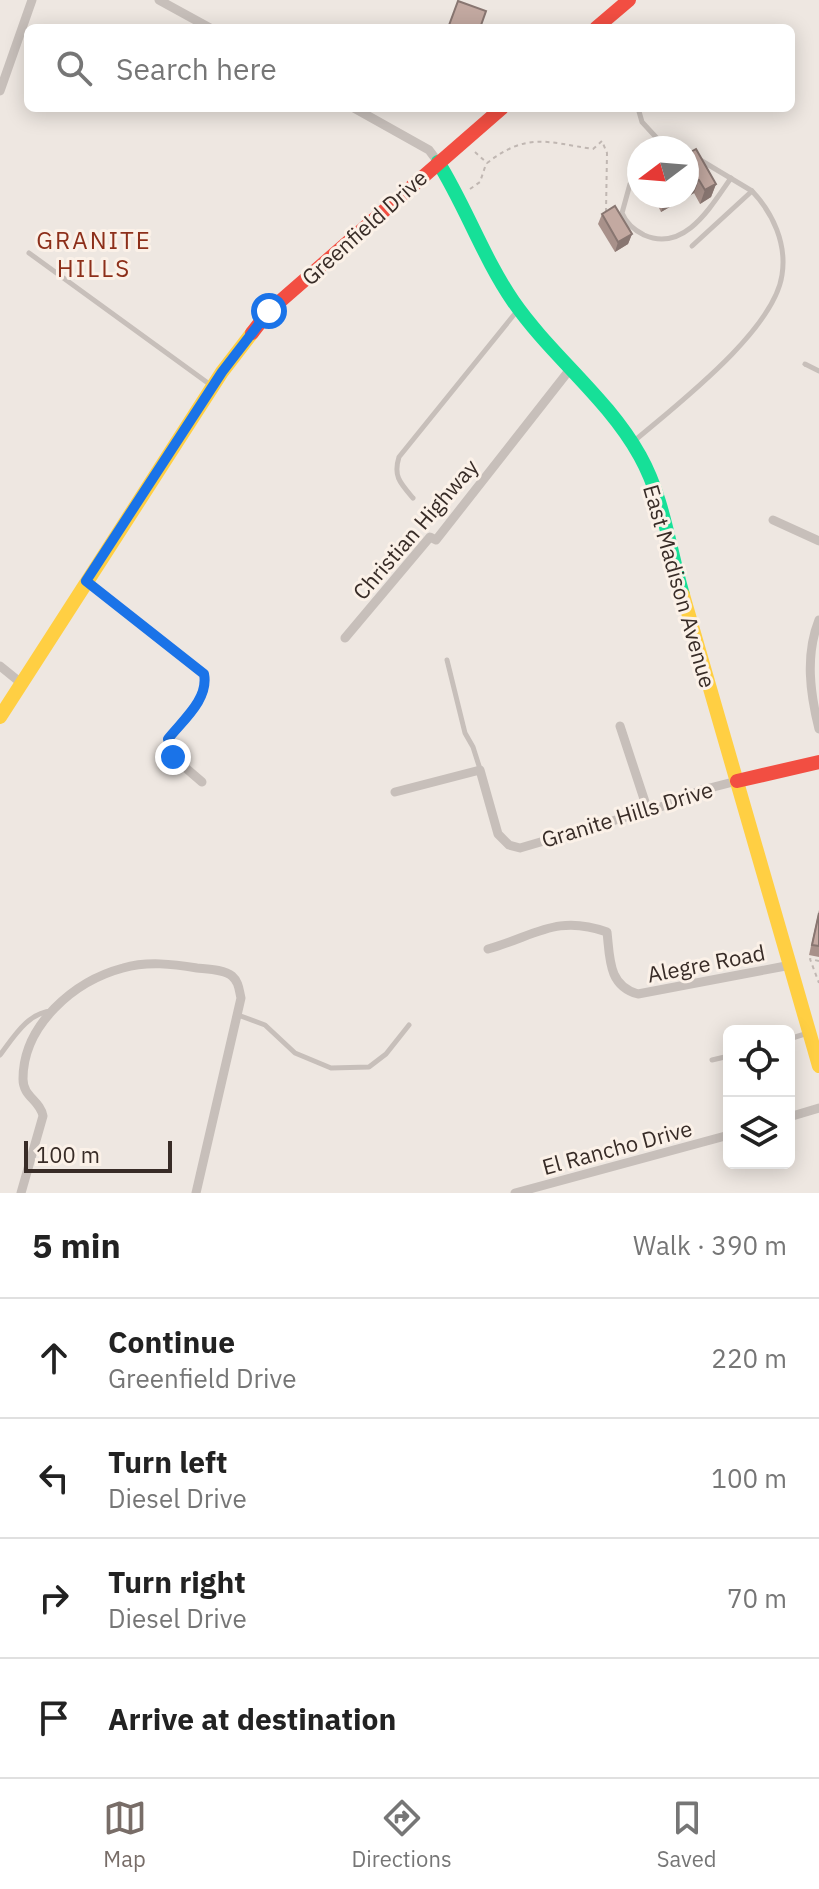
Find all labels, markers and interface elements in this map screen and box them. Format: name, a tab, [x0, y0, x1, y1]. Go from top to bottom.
search box	[24, 24, 795, 112]
icon: search	[52, 46, 96, 90]
text: Search here	[116, 49, 277, 88]
north arrow	[627, 136, 699, 208]
street label: Greenfield Drive	[295, 163, 433, 291]
district label: GRANITE HILLS	[36, 224, 152, 284]
route start	[251, 293, 287, 329]
street label: Christian Highway	[346, 453, 484, 605]
street label: East Madison Avenue	[637, 481, 723, 691]
route end	[155, 739, 191, 775]
street label: Granite Hills Drive	[538, 774, 716, 854]
street label: Alegre Road	[645, 937, 767, 989]
map controls	[723, 1025, 795, 1169]
button: locate	[723, 1025, 795, 1097]
button: layers	[723, 1097, 795, 1169]
street label: El Rancho Drive	[539, 1113, 695, 1181]
scale bar	[24, 1137, 172, 1173]
text: 100 m	[36, 1140, 100, 1169]
text: 5 min	[32, 1223, 121, 1267]
text: Walk · 390 m	[633, 1228, 787, 1262]
text: Continue	[108, 1322, 235, 1361]
icon: ahead	[32, 1336, 76, 1380]
text: 220 m	[711, 1341, 787, 1375]
text: Greenfield Drive	[108, 1361, 296, 1395]
text: Turn left	[108, 1442, 227, 1481]
icon: left	[32, 1456, 76, 1500]
text: 100 m	[711, 1461, 787, 1495]
text: Diesel Drive	[108, 1481, 247, 1515]
text: Turn right	[108, 1562, 246, 1601]
icon: right	[32, 1576, 76, 1620]
text: 70 m	[727, 1581, 787, 1615]
text: Diesel Drive	[108, 1601, 247, 1635]
icon: arrive	[32, 1696, 76, 1740]
text: Arrive at destination	[108, 1699, 396, 1738]
tab: Map	[103, 1796, 147, 1873]
tab: Directions	[352, 1796, 452, 1873]
tab: Saved	[657, 1796, 716, 1873]

